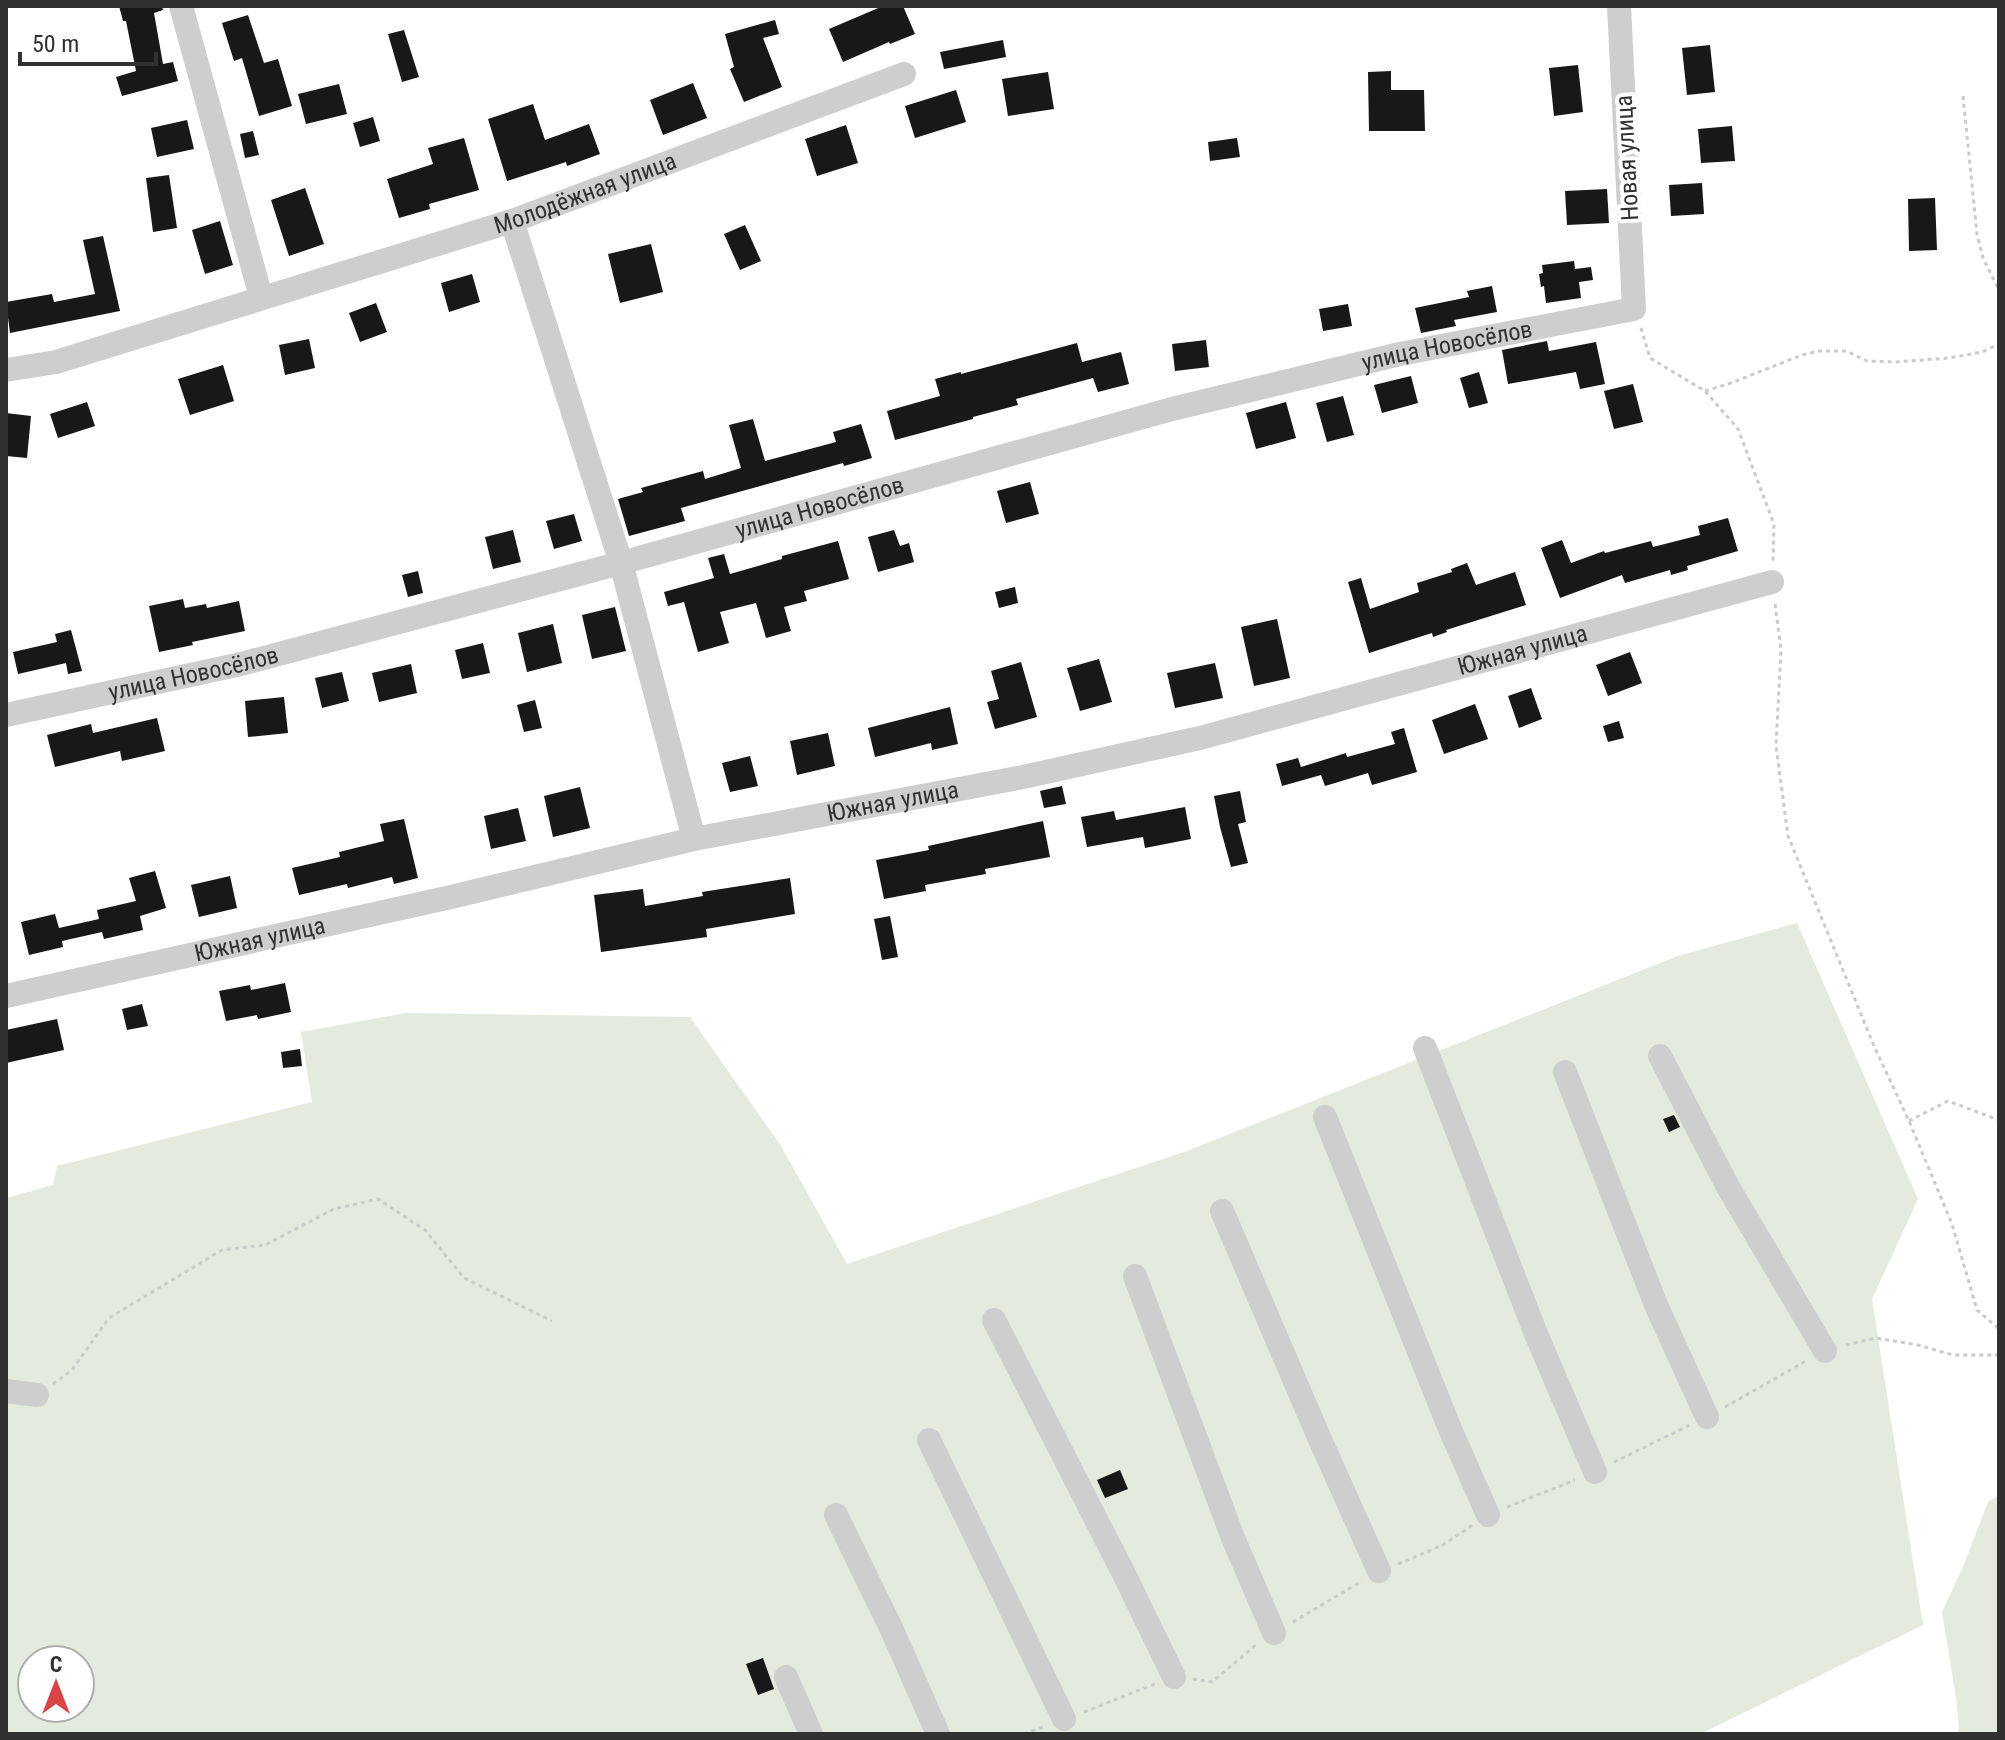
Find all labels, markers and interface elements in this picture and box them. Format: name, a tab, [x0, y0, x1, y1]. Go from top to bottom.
scale bar	[20, 16, 156, 66]
text: 50 m	[32, 30, 79, 58]
street label: Новая улица	[1610, 95, 1644, 221]
street label: Молодёжная улица	[491, 147, 680, 240]
street label: улица Новосёлов	[1359, 315, 1535, 377]
street label: улица Новосёлов	[732, 471, 907, 544]
street label: Южная улица	[1455, 619, 1590, 681]
street label: улица Новосёлов	[106, 641, 282, 706]
street label: Южная улица	[825, 775, 961, 828]
street label: Южная улица	[192, 911, 328, 968]
north arrow	[16, 1644, 96, 1724]
text: С	[50, 1652, 62, 1677]

